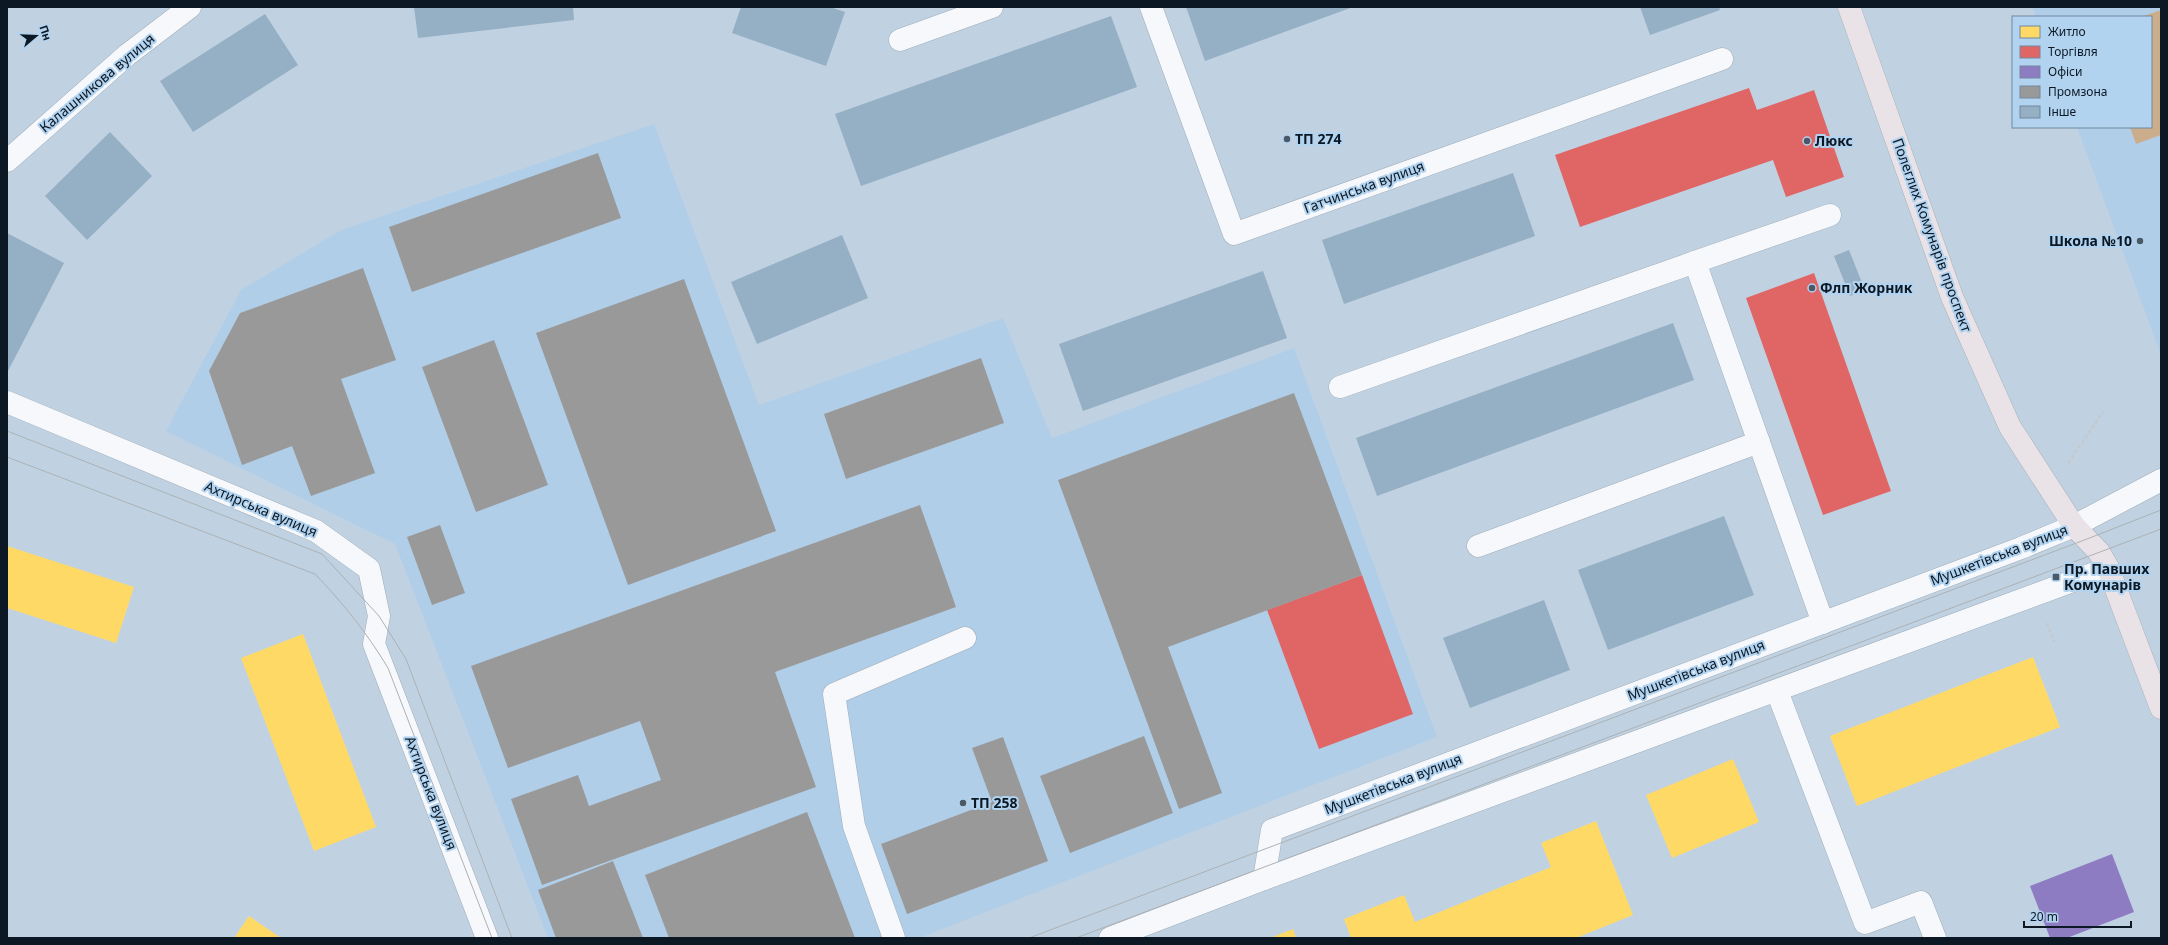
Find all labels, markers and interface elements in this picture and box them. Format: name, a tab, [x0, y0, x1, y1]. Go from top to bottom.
north arrow	[16, 16, 56, 56]
legend	[2012, 16, 2152, 128]
text: Пн	[36, 23, 56, 42]
text: Житло	[2048, 23, 2086, 40]
street label: Калашникова вулиця	[35, 29, 158, 136]
text: Торгівля	[2048, 43, 2098, 60]
text: Офіси	[2048, 63, 2082, 80]
text: Промзона	[2048, 83, 2107, 100]
text: Інше	[2048, 103, 2077, 120]
place label: ТП 274	[1295, 129, 1341, 148]
place label: Люкс	[1815, 131, 1853, 150]
marker: ТП 274	[1282, 134, 1292, 144]
street label: Полеглих Комунарів проспект	[1888, 135, 1977, 335]
marker: Люкс	[1802, 136, 1812, 146]
street label: Гатчинська вулиця	[1301, 156, 1427, 217]
place label: Школа №10	[2049, 231, 2132, 250]
marker: Школа №10	[2135, 236, 2145, 246]
place label: Флп Жорник	[1820, 278, 1913, 297]
marker: Флп Жорник	[1807, 283, 1817, 293]
street label: Ахтирська вулиця	[202, 476, 320, 541]
street label: Мушкетівська вулиця	[1927, 520, 2070, 590]
place label: Пр. Павших Комунарiв	[2064, 559, 2150, 594]
marker: Пр. Павших Комунарiв	[2051, 572, 2061, 582]
street label: Мушкетівська вулиця	[1624, 635, 1767, 705]
street label: Ахтирська вулиця	[401, 733, 462, 853]
street label: Мушкетівська вулиця	[1321, 749, 1464, 819]
place label: ТП 258	[971, 793, 1017, 812]
marker: ТП 258	[958, 798, 968, 808]
scale bar	[2024, 903, 2131, 929]
text: 20 m	[2030, 908, 2058, 925]

